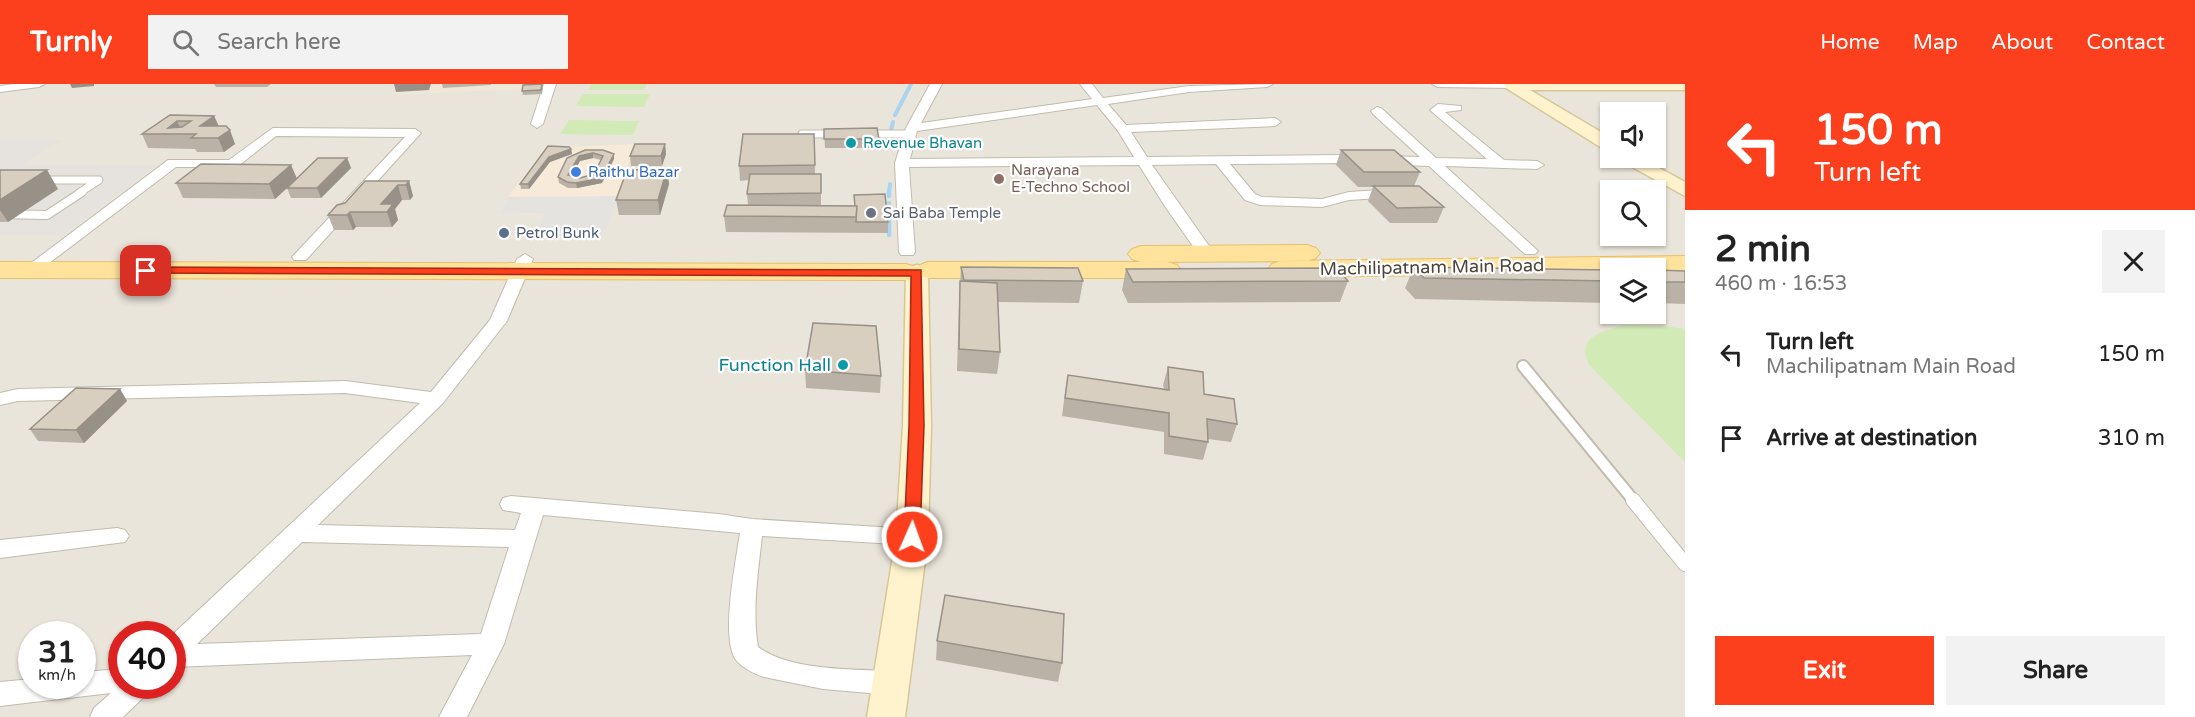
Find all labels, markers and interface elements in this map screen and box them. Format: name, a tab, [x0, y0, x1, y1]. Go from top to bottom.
search box	[148, 15, 568, 69]
text: Turnly	[30, 25, 112, 59]
icon: search	[169, 26, 202, 59]
text: Search here	[217, 29, 341, 55]
text: Home	[1820, 30, 1880, 55]
text: Map	[1913, 30, 1958, 55]
text: About	[1991, 30, 2053, 55]
text: Contact	[2086, 30, 2165, 55]
map controls	[1600, 102, 1666, 324]
button: sound	[1600, 102, 1666, 168]
text: 150 m	[1814, 105, 1943, 156]
icon: left	[1715, 108, 1793, 186]
place label: Revenue Bhavan	[863, 134, 982, 152]
marker: Revenue Bhavan	[844, 136, 858, 150]
text: Turn left	[1814, 156, 1921, 189]
place label: Narayana E-Techno School	[1011, 161, 1130, 196]
place label: Raithu Bazar	[588, 163, 679, 181]
marker: Raithu Bazar	[569, 165, 583, 179]
marker: Narayana E-Techno School	[992, 172, 1006, 186]
button: search	[1600, 180, 1666, 246]
place label: Sai Baba Temple	[883, 204, 1001, 222]
marker: Sai Baba Temple	[864, 206, 878, 220]
place label: Petrol Bunk	[516, 224, 599, 242]
marker: Petrol Bunk	[497, 226, 511, 240]
text: 2 min	[1715, 228, 1811, 271]
button: close	[2102, 230, 2165, 293]
pin	[120, 245, 171, 296]
icon: arrive	[129, 254, 162, 287]
street label: Machilipatnam Main Road	[1319, 254, 1545, 280]
button: layers	[1600, 258, 1666, 324]
text: 460 m · 16:53	[1715, 272, 1847, 296]
text: Turn left	[1766, 329, 1854, 355]
icon: left	[1715, 338, 1748, 371]
text: 150 m	[2098, 341, 2165, 367]
place label: Function Hall	[719, 354, 831, 376]
text: Machilipatnam Main Road	[1766, 355, 2016, 379]
marker: Function Hall	[836, 358, 850, 372]
icon: arrive	[1715, 422, 1748, 455]
text: Arrive at destination	[1766, 425, 1977, 451]
text: 310 m	[2098, 425, 2165, 451]
position arrow	[880, 505, 944, 569]
speed limit sign: 40	[108, 621, 186, 699]
text: 31	[38, 634, 76, 671]
button: Exit	[1715, 636, 1934, 705]
button: Share	[1946, 636, 2165, 705]
text: km/h	[38, 666, 76, 684]

